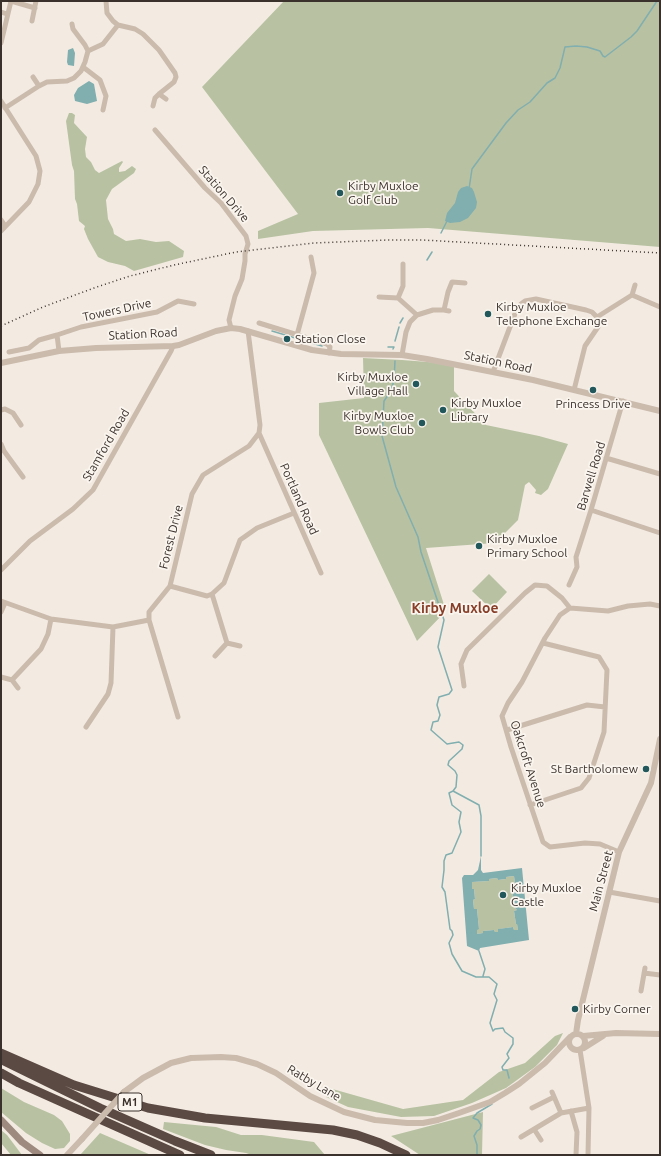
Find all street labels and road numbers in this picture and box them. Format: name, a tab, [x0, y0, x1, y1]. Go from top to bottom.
street label: Station Drive	[196, 163, 252, 225]
street label: Towers Drive	[81, 296, 153, 324]
street label: Station Road	[108, 325, 178, 343]
street label: Station Road	[463, 348, 533, 376]
street label: Stamford Road	[80, 406, 132, 484]
street label: Barwell Road	[574, 440, 608, 512]
street label: Portland Road	[277, 461, 321, 537]
street label: Forest Drive	[156, 503, 186, 571]
street label: Oakcroft Avenue	[507, 719, 549, 809]
street label: Main Street	[586, 849, 616, 913]
street label: Ratby Lane	[285, 1062, 343, 1104]
road number: M1	[118, 1093, 142, 1111]

